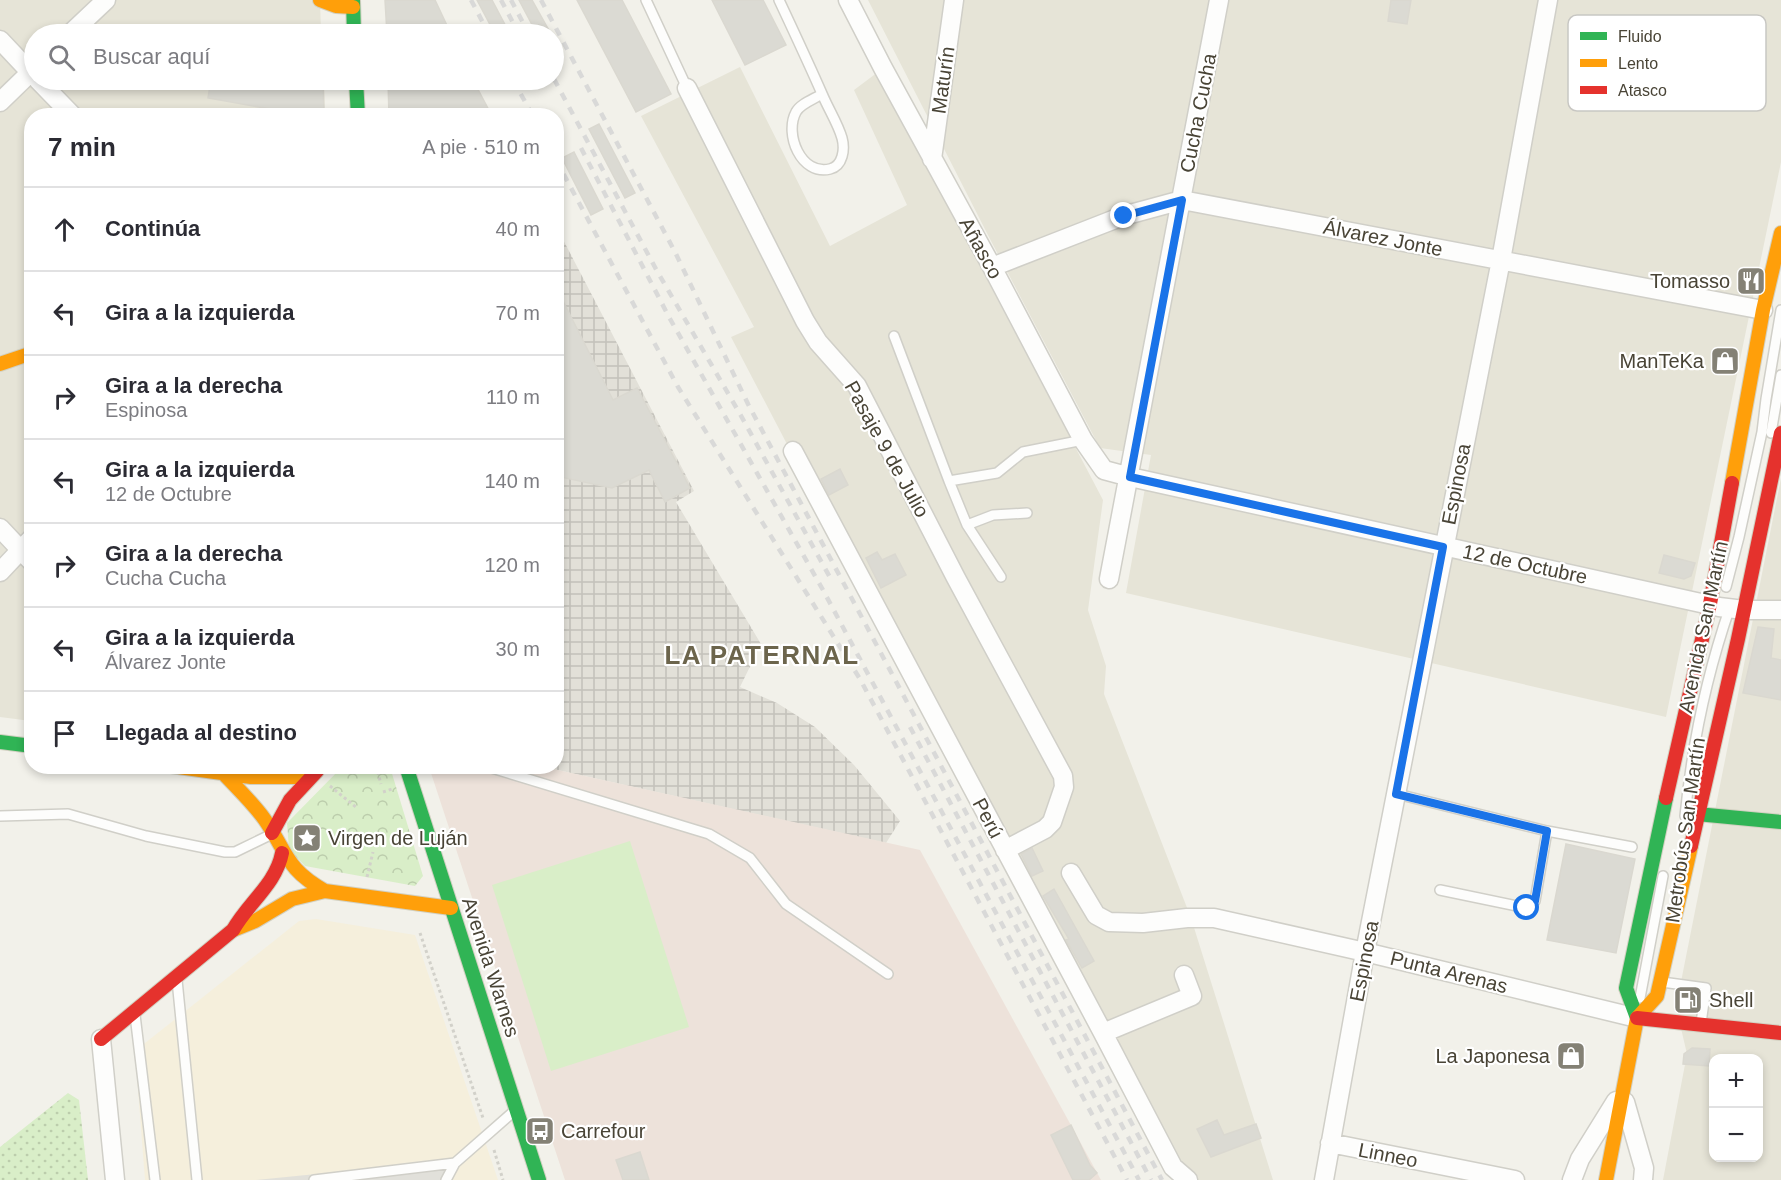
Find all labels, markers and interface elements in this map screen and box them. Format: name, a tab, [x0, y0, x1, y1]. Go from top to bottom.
legend	[1568, 15, 1766, 111]
search box	[24, 24, 564, 90]
text: Fluido	[1618, 28, 1662, 45]
icon: search	[45, 41, 78, 74]
text: Buscar aquí	[93, 44, 210, 69]
street label: Maturín	[927, 45, 959, 115]
street label: Cucha Cucha	[1176, 51, 1221, 175]
text: Lento	[1618, 55, 1658, 72]
text: Atasco	[1618, 82, 1667, 99]
text: 7 min	[48, 132, 116, 162]
text: A pie · 510 m	[422, 136, 540, 158]
route end	[1110, 202, 1136, 228]
icon: ahead	[48, 213, 81, 246]
street label: Añasco	[955, 213, 1007, 283]
text: Continúa	[105, 216, 200, 241]
street label: Álvarez Jonte	[1321, 216, 1445, 260]
text: 40 m	[496, 218, 540, 240]
restaurant icon: Tomasso	[1735, 265, 1767, 297]
place label: Tomasso	[1650, 270, 1730, 292]
icon: left	[48, 297, 81, 330]
text: Gira a la izquierda	[105, 300, 295, 325]
text: 70 m	[496, 302, 540, 324]
shop icon: ManTeKa	[1709, 345, 1741, 377]
place label: ManTeKa	[1620, 350, 1705, 372]
text: Gira a la derecha	[105, 373, 282, 398]
street label: Pasaje 9 de Julio	[840, 377, 934, 521]
icon: right	[48, 381, 81, 414]
text: 110 m	[486, 386, 540, 408]
text: Espinosa	[105, 399, 187, 421]
street label: Espinosa	[1437, 441, 1475, 526]
text: Gira a la izquierda	[105, 457, 295, 482]
icon: left	[48, 465, 81, 498]
text: 140 m	[484, 470, 540, 492]
text: 12 de Octubre	[105, 483, 232, 505]
street label: Avenida San Martín	[1674, 539, 1732, 715]
street label: 12 de Octubre	[1461, 540, 1589, 588]
text: Gira a la derecha	[105, 541, 282, 566]
icon: right	[48, 549, 81, 582]
text: 120 m	[484, 554, 540, 576]
text: Cucha Cucha	[105, 567, 226, 589]
text: Gira a la izquierda	[105, 625, 295, 650]
icon: left	[48, 633, 81, 666]
text: 30 m	[496, 638, 540, 660]
district label: LA PATERNAL	[664, 640, 860, 670]
text: Álvarez Jonte	[105, 651, 226, 673]
icon: arrive	[48, 717, 81, 750]
text: Llegada al destino	[105, 720, 297, 745]
street label: Metrobús San Martín	[1661, 736, 1709, 924]
street label: Perú	[968, 794, 1008, 842]
place icon: Virgen de Luján	[291, 822, 323, 854]
place label: Virgen de Luján	[328, 827, 468, 849]
street label: Avenida Warnes	[458, 894, 524, 1040]
route start	[1513, 894, 1539, 920]
street label: Espinosa	[1345, 918, 1383, 1003]
street label: Punta Arenas	[1388, 947, 1510, 997]
fuel station icon: Shell	[1672, 984, 1704, 1016]
place label: Shell	[1709, 989, 1753, 1011]
shop icon: La Japonesa	[1555, 1040, 1587, 1072]
place label: La Japonesa	[1435, 1045, 1551, 1067]
map controls	[1709, 1054, 1763, 1162]
button: +	[1709, 1054, 1763, 1108]
button: −	[1709, 1108, 1763, 1162]
bus stop icon: Carrefour	[524, 1115, 556, 1147]
place label: Carrefour	[561, 1120, 646, 1142]
street label: Linneo	[1356, 1138, 1420, 1172]

